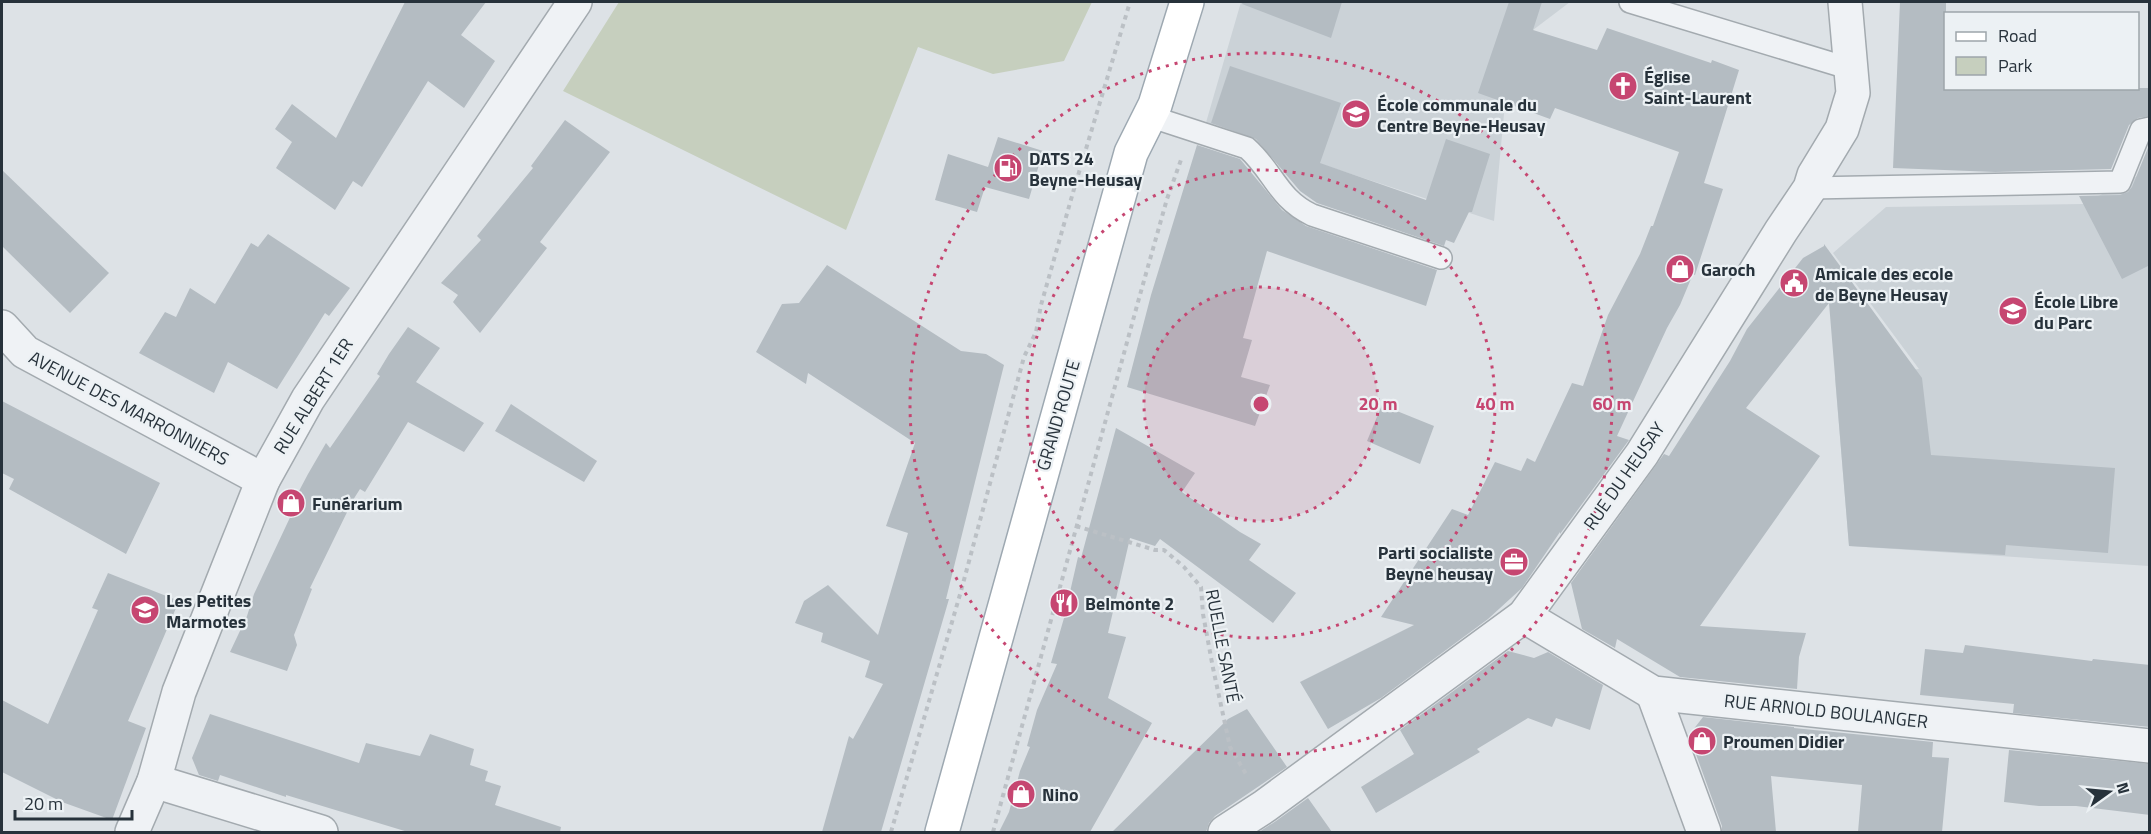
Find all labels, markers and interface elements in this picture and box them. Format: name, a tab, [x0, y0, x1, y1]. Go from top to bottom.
legend	[1944, 12, 2139, 90]
text: Road	[1998, 22, 2037, 49]
text: Park	[1998, 52, 2033, 79]
place label: Église Saint-Laurent	[1644, 63, 1752, 111]
church icon: Église Saint-Laurent	[1607, 70, 1639, 102]
place label: École communale du Centre Beyne-Heusay	[1377, 91, 1545, 139]
school or university icon: École communale du Centre Beyne-Heusay	[1340, 98, 1372, 130]
place label: DATS 24 Beyne-Heusay	[1029, 145, 1142, 193]
fuel station icon: DATS 24 Beyne-Heusay	[992, 152, 1024, 184]
shop icon: Garoch	[1664, 253, 1696, 285]
place label: Garoch	[1701, 256, 1755, 283]
place label: Amicale des ecole de Beyne Heusay	[1815, 260, 1953, 308]
public building icon: Amicale des ecole de Beyne Heusay	[1778, 267, 1810, 299]
place label: École Libre du Parc	[2034, 288, 2118, 336]
school or university icon: École Libre du Parc	[1997, 295, 2029, 327]
street label: RUE ALBERT 1ER	[266, 333, 360, 459]
street label: AVENUE DES MARRONNIERS	[24, 344, 234, 472]
street label: GRAND'ROUTE	[1029, 356, 1087, 474]
text: 20 m	[1358, 390, 1398, 417]
text: 40 m	[1475, 390, 1515, 417]
text: 60 m	[1592, 390, 1632, 417]
centre of rings	[1251, 394, 1271, 414]
street label: RUE DU HEUSAY	[1577, 416, 1672, 536]
shop icon: Funérarium	[275, 487, 307, 519]
place label: Funérarium	[312, 490, 403, 517]
place label: Parti socialiste Beyne heusay	[1378, 539, 1493, 587]
office icon: Parti socialiste Beyne heusay	[1498, 546, 1530, 578]
place label: Les Petites Marmotes	[166, 587, 251, 635]
restaurant icon: Belmonte 2	[1048, 587, 1080, 619]
street label: RUELLE SANTÉ	[1199, 587, 1247, 705]
place label: Belmonte 2	[1085, 590, 1174, 617]
school or university icon: Les Petites Marmotes	[129, 594, 161, 626]
street label: RUE ARNOLD BOULANGER	[1723, 687, 1929, 735]
shop icon: Proumen Didier	[1686, 725, 1718, 757]
place label: Proumen Didier	[1723, 728, 1845, 755]
north arrow	[2079, 762, 2139, 822]
shop icon: Nino	[1005, 778, 1037, 810]
text: N	[2110, 780, 2137, 797]
place label: Nino	[1042, 781, 1079, 808]
scale bar	[15, 783, 132, 821]
text: 20 m	[24, 790, 63, 817]

